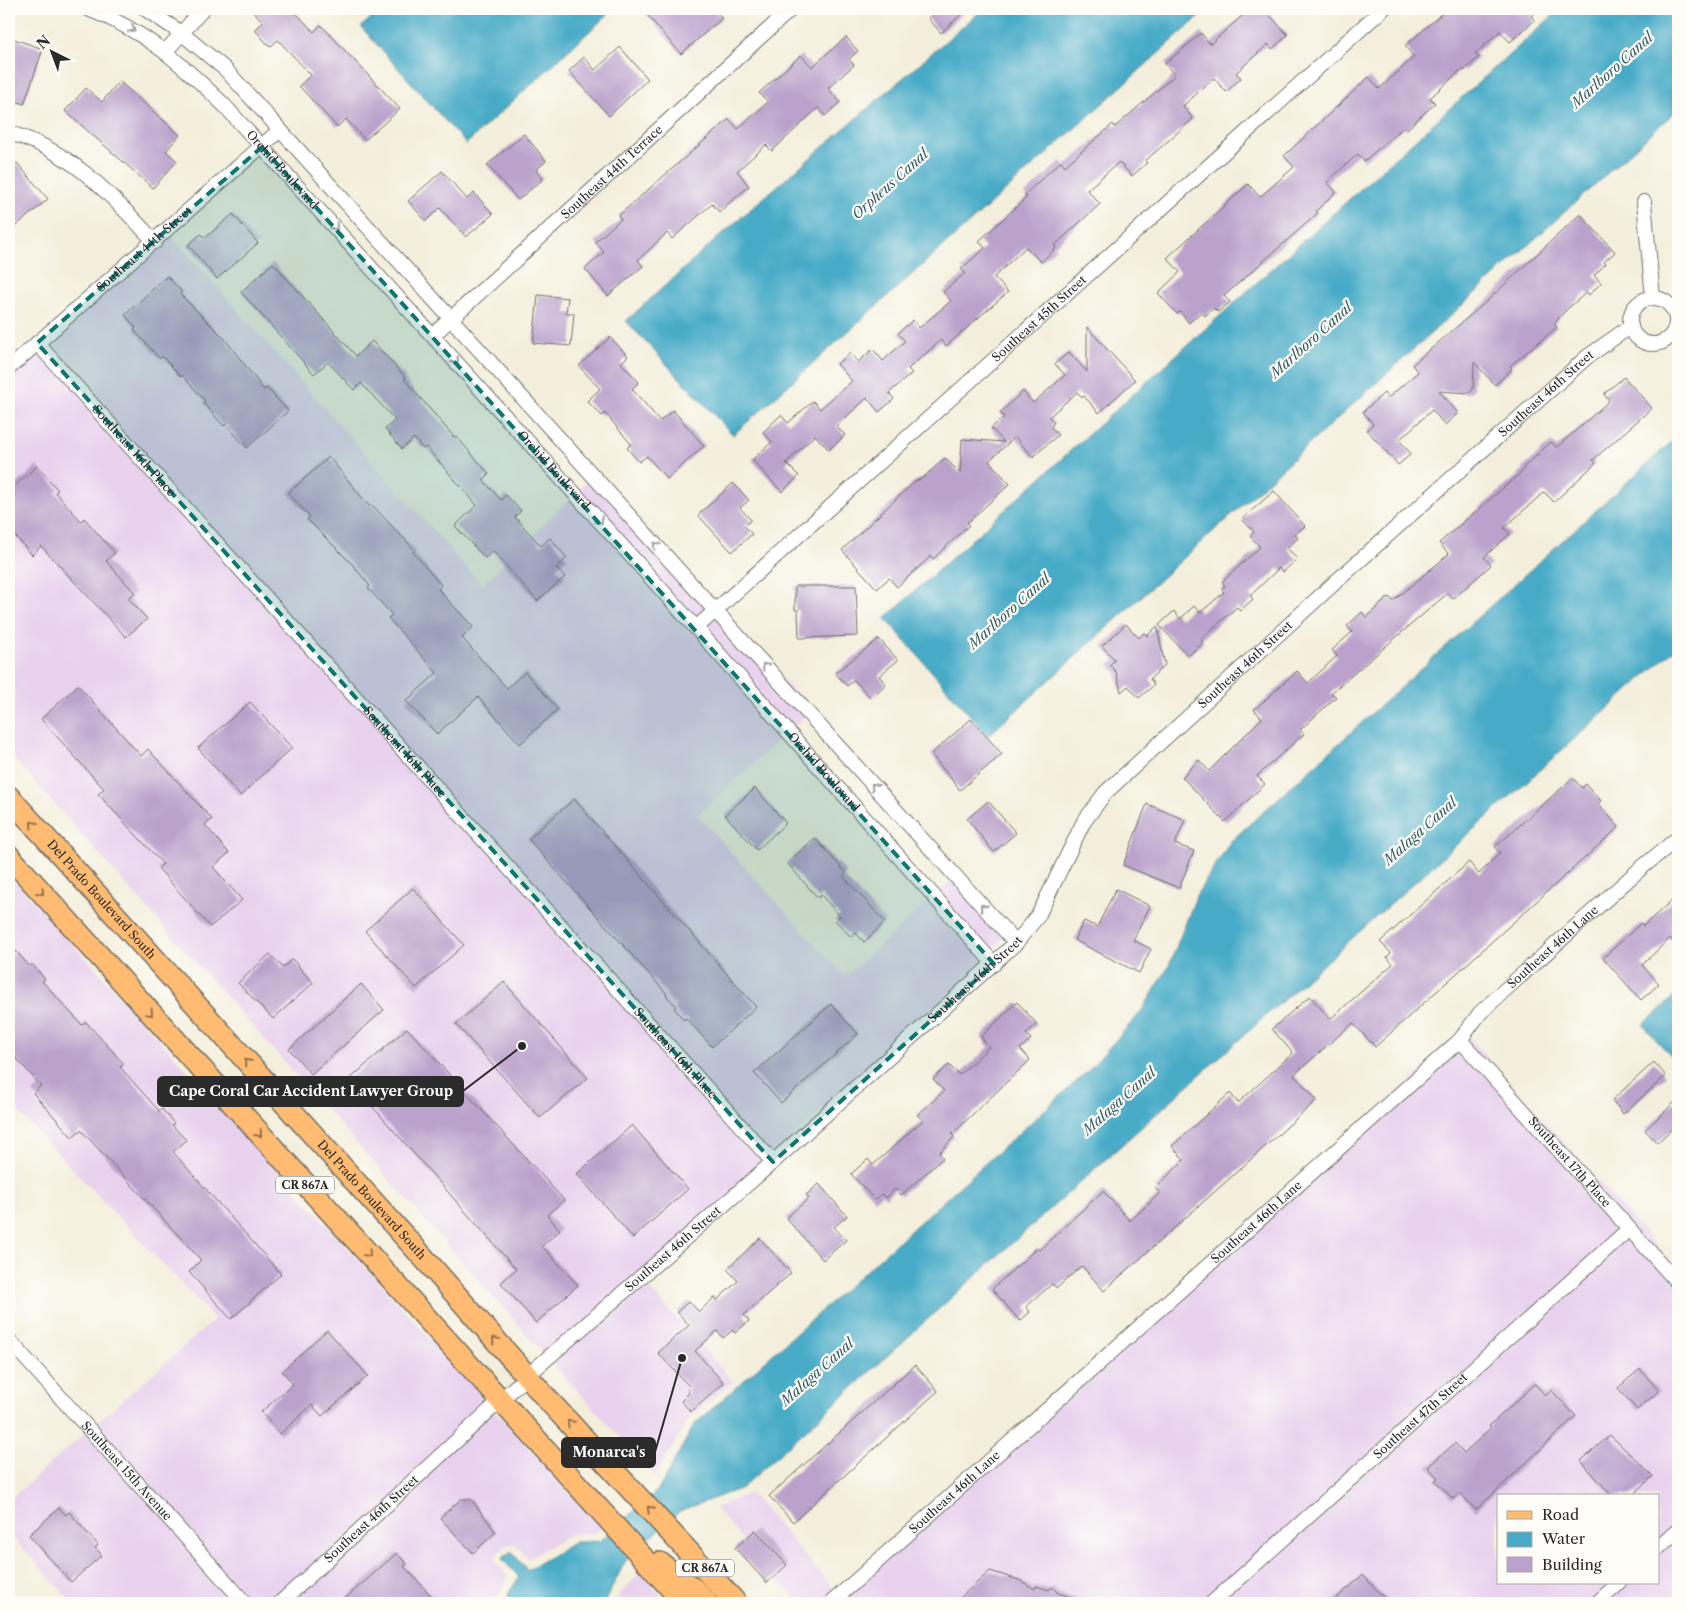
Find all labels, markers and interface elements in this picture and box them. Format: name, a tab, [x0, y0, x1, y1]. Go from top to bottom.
one-way arrow	[127, 23, 136, 33]
water label: Marlboro Canal	[1566, 27, 1658, 113]
north arrow	[28, 28, 78, 78]
text: N	[33, 32, 54, 53]
street label: Southeast 44th Terrace	[558, 122, 666, 222]
street label: Orchid Boulevard	[243, 127, 323, 212]
water label: Orpheus Canal	[848, 144, 933, 223]
street label: Southeast 44th Street	[93, 202, 195, 295]
one-way arrow	[329, 222, 338, 231]
street label: Southeast 45th Street	[989, 271, 1090, 365]
water label: Marlboro Canal	[1265, 297, 1357, 383]
street label: Southeast 46th Street	[1495, 346, 1597, 440]
one-way arrow	[450, 355, 459, 364]
street label: Southeast 16th Place	[89, 402, 179, 499]
street label: Orchid Boulevard	[515, 428, 594, 513]
one-way arrow	[594, 515, 603, 524]
one-way arrow	[653, 542, 662, 551]
water label: Marlboro Canal	[963, 568, 1055, 654]
street label: Southeast 46th Street	[1195, 617, 1296, 711]
one-way arrow	[762, 662, 771, 671]
street label: Southeast 16th Place	[360, 703, 450, 801]
street label: Orchid Boulevard	[785, 729, 864, 815]
one-way arrow	[871, 783, 880, 792]
water label: Malaga Canal	[1378, 792, 1462, 870]
one-way arrow	[30, 820, 39, 829]
street label: Del Prado Boulevard South	[44, 837, 160, 962]
one-way arrow	[35, 887, 44, 896]
street label: Southeast 46th Lane	[1504, 902, 1601, 991]
one-way arrow	[980, 903, 989, 912]
street label: Southeast 46th Street	[925, 932, 1026, 1026]
street label: Southeast 16th Place	[631, 1004, 721, 1102]
one-way arrow	[144, 1008, 153, 1017]
one-way arrow	[244, 1058, 253, 1067]
water label: Malaga Canal	[1077, 1062, 1161, 1140]
callout: Cape Coral Car Accident Lawyer Group	[158, 1077, 463, 1106]
text: Cape Coral Car Accident Lawyer Group	[169, 1082, 453, 1100]
street label: Southeast 17th Place	[1525, 1113, 1614, 1210]
one-way arrow	[253, 1128, 262, 1137]
street label: Del Prado Boulevard South	[314, 1137, 430, 1263]
road number: CR 867A	[276, 1176, 334, 1194]
street label: Southeast 46th Lane	[1208, 1177, 1305, 1266]
street label: Southeast 46th Street	[622, 1202, 724, 1294]
one-way arrow	[362, 1249, 371, 1258]
water label: Malaga Canal	[775, 1333, 859, 1411]
one-way arrow	[492, 1336, 501, 1345]
street label: Southeast 47th Street	[1370, 1369, 1471, 1462]
street label: Southeast 15th Avenue	[79, 1418, 175, 1524]
one-way arrow	[567, 1420, 576, 1429]
callout: Monarca's	[562, 1438, 655, 1467]
text: Monarca's	[573, 1443, 645, 1461]
street label: Southeast 46th Lane	[906, 1447, 1003, 1536]
street label: Southeast 46th Street	[321, 1471, 422, 1566]
legend	[1497, 1494, 1660, 1584]
text: Road	[1542, 1505, 1579, 1524]
one-way arrow	[647, 1506, 656, 1515]
text: Water	[1541, 1529, 1586, 1548]
text: Building	[1542, 1555, 1602, 1574]
road number: CR 867A	[676, 1560, 734, 1576]

